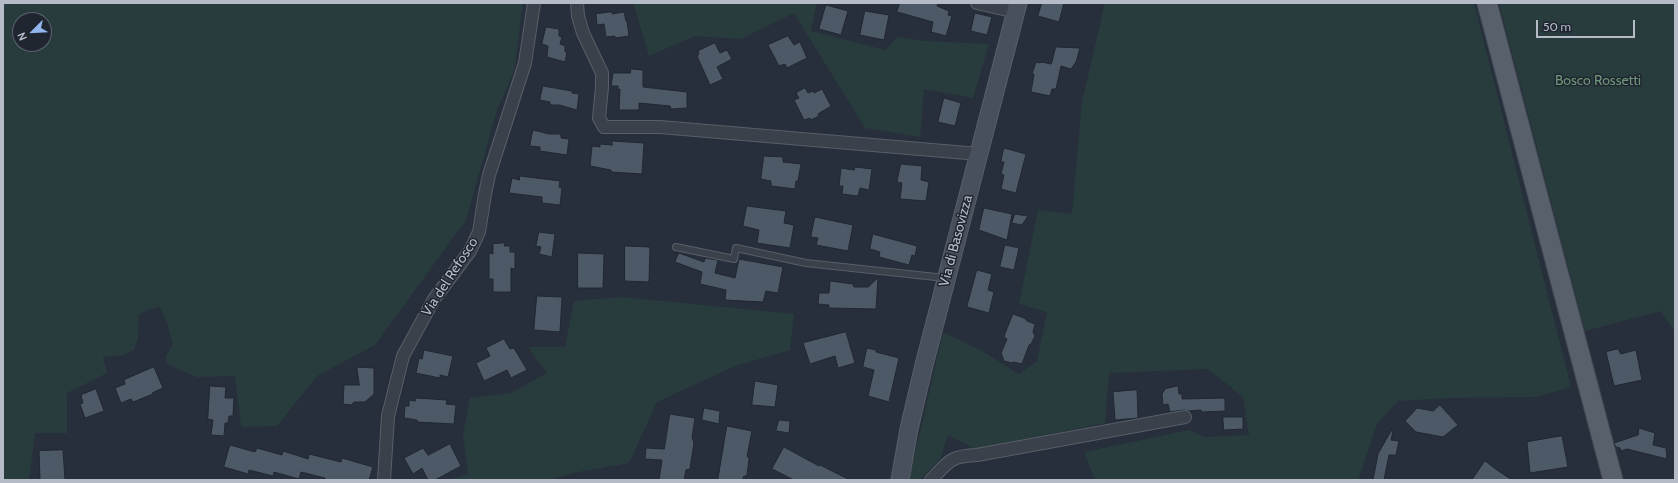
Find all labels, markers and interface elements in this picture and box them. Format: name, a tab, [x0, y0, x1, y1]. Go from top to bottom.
north arrow	[12, 12, 52, 52]
scale bar	[1538, 12, 1637, 38]
text: 50 m	[1543, 19, 1571, 34]
text: N	[14, 30, 30, 43]
park label: Bosco Rossetti	[1555, 73, 1641, 89]
street label: Via di Basovizza	[936, 193, 976, 289]
street label: Via del Refosco	[418, 234, 482, 320]

